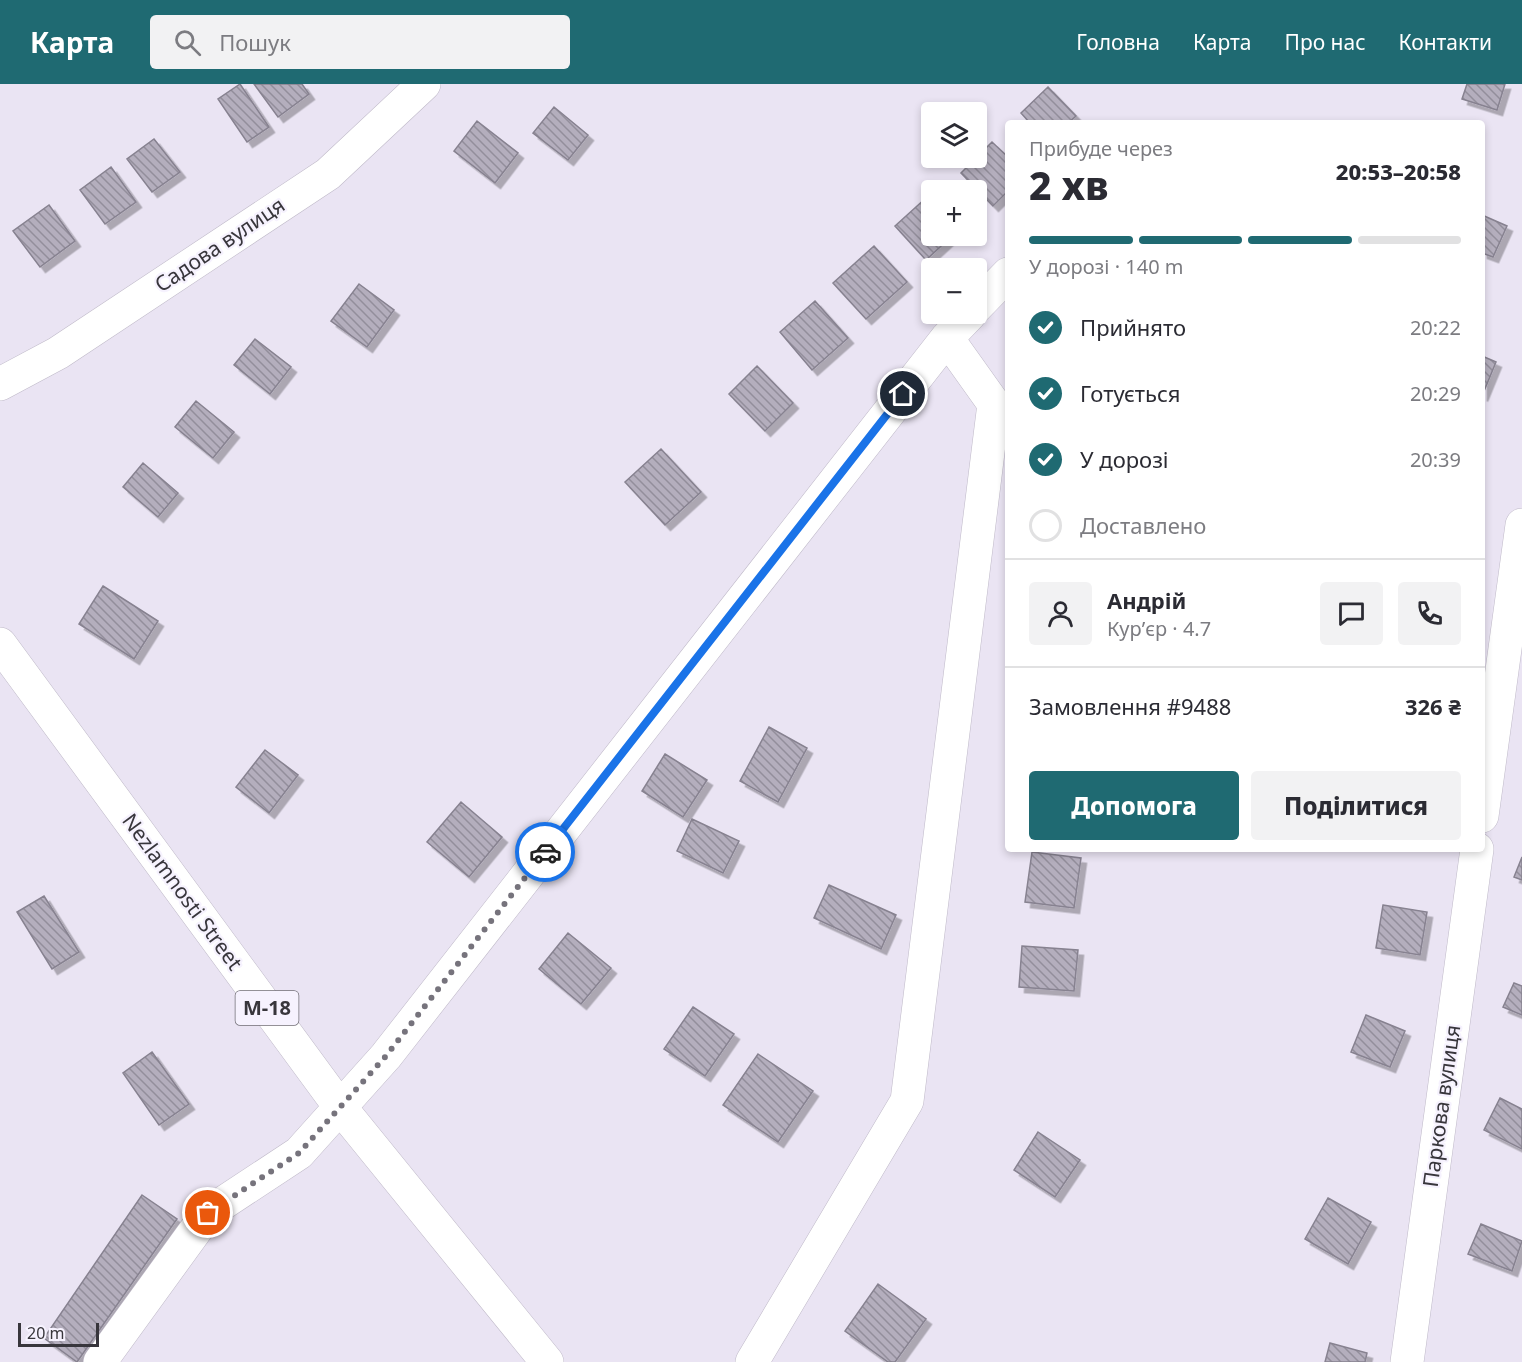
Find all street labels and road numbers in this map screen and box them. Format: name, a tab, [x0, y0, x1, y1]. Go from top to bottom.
street label: Садова вулиця	[149, 190, 290, 298]
street label: Nezlamnosti Street	[116, 807, 249, 976]
road number: М-18	[236, 991, 298, 1025]
street label: Паркова вулиця	[1416, 1023, 1466, 1189]

